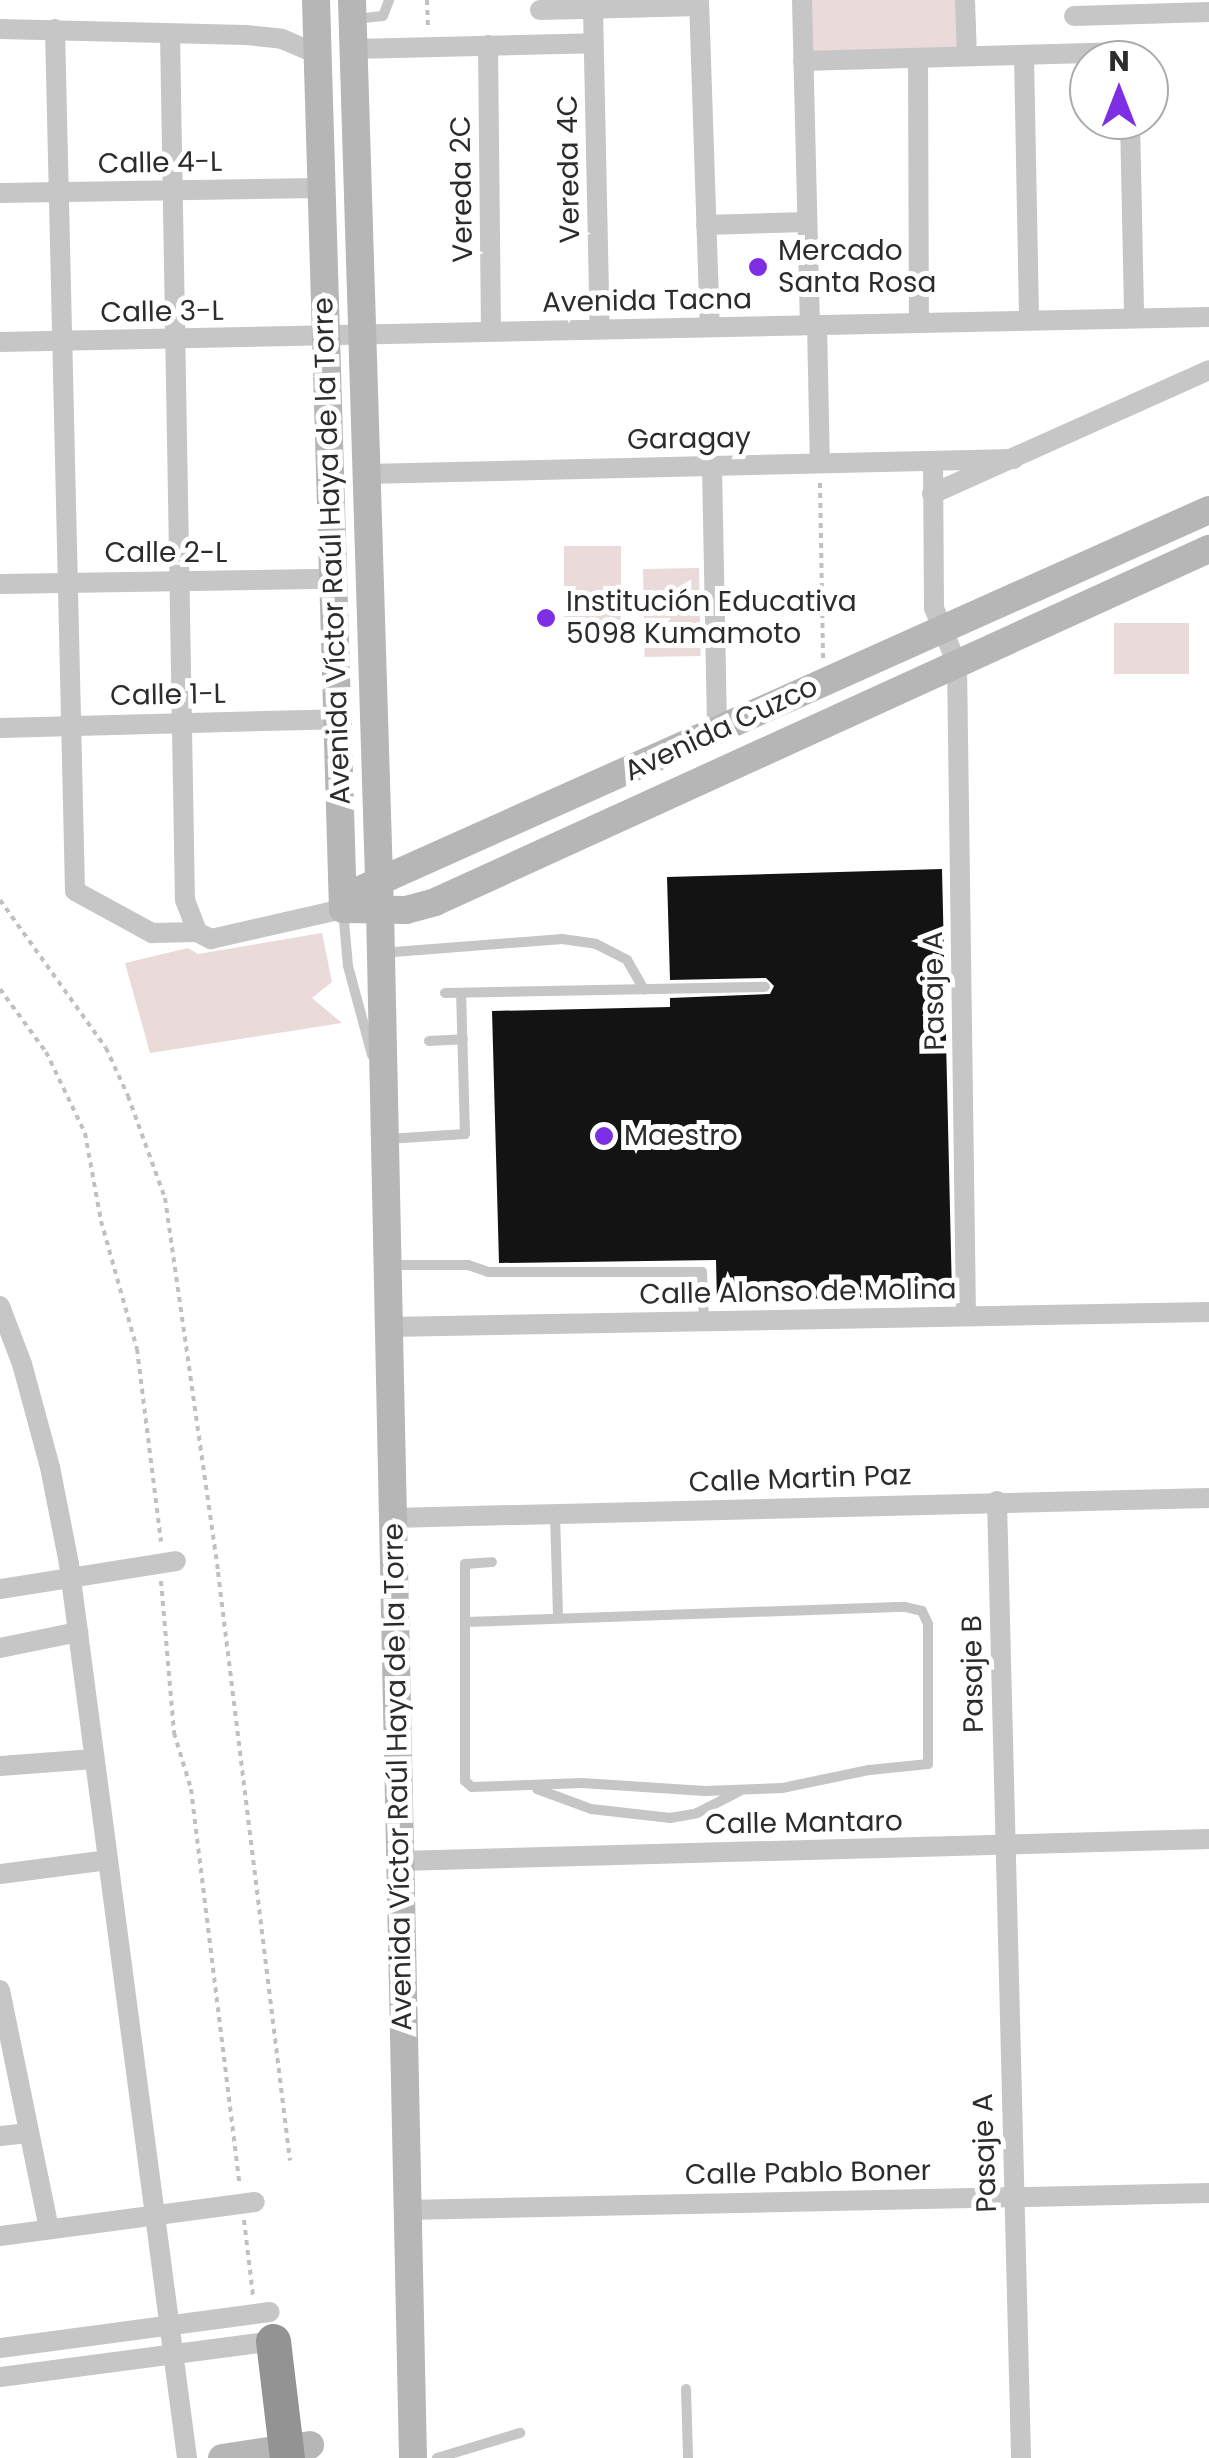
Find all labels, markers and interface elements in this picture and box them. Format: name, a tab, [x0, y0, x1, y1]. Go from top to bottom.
north arrow	[1069, 40, 1169, 140]
text: N	[1108, 42, 1130, 81]
street label: Vereda 4C	[551, 94, 587, 244]
street label: Vereda 2C	[444, 115, 480, 263]
street label: Calle 4-L	[98, 145, 222, 181]
place label: Mercado Santa Rosa	[778, 234, 936, 300]
marker: Mercado Santa Rosa	[747, 256, 769, 278]
street label: Avenida Tacna	[542, 282, 752, 320]
street label: Calle 3-L	[100, 294, 224, 330]
street label: Avenida Víctor Raúl Haya de la Torre	[306, 297, 358, 805]
street label: Garagay	[627, 421, 751, 457]
street label: Calle 2-L	[105, 536, 227, 570]
place label: Institución Educativa 5098 Kumamoto	[566, 585, 857, 651]
marker: Institución Educativa 5098 Kumamoto	[535, 607, 557, 629]
street label: Avenida Cuzco	[619, 670, 823, 788]
street label: Calle 1-L	[110, 677, 226, 713]
street label: Pasaje A	[916, 931, 952, 1051]
place label: Maestro	[624, 1119, 738, 1153]
marker: Maestro	[593, 1125, 615, 1147]
street label: Calle Alonso de Molina	[639, 1272, 957, 1312]
street label: Calle Martin Paz	[688, 1458, 912, 1500]
street label: Avenida Víctor Raúl Haya de la Torre	[377, 1523, 419, 2031]
street label: Pasaje B	[955, 1615, 991, 1733]
street label: Calle Mantaro	[705, 1804, 903, 1842]
street label: Pasaje A	[966, 2093, 1004, 2213]
street label: Calle Pablo Boner	[685, 2154, 931, 2192]

